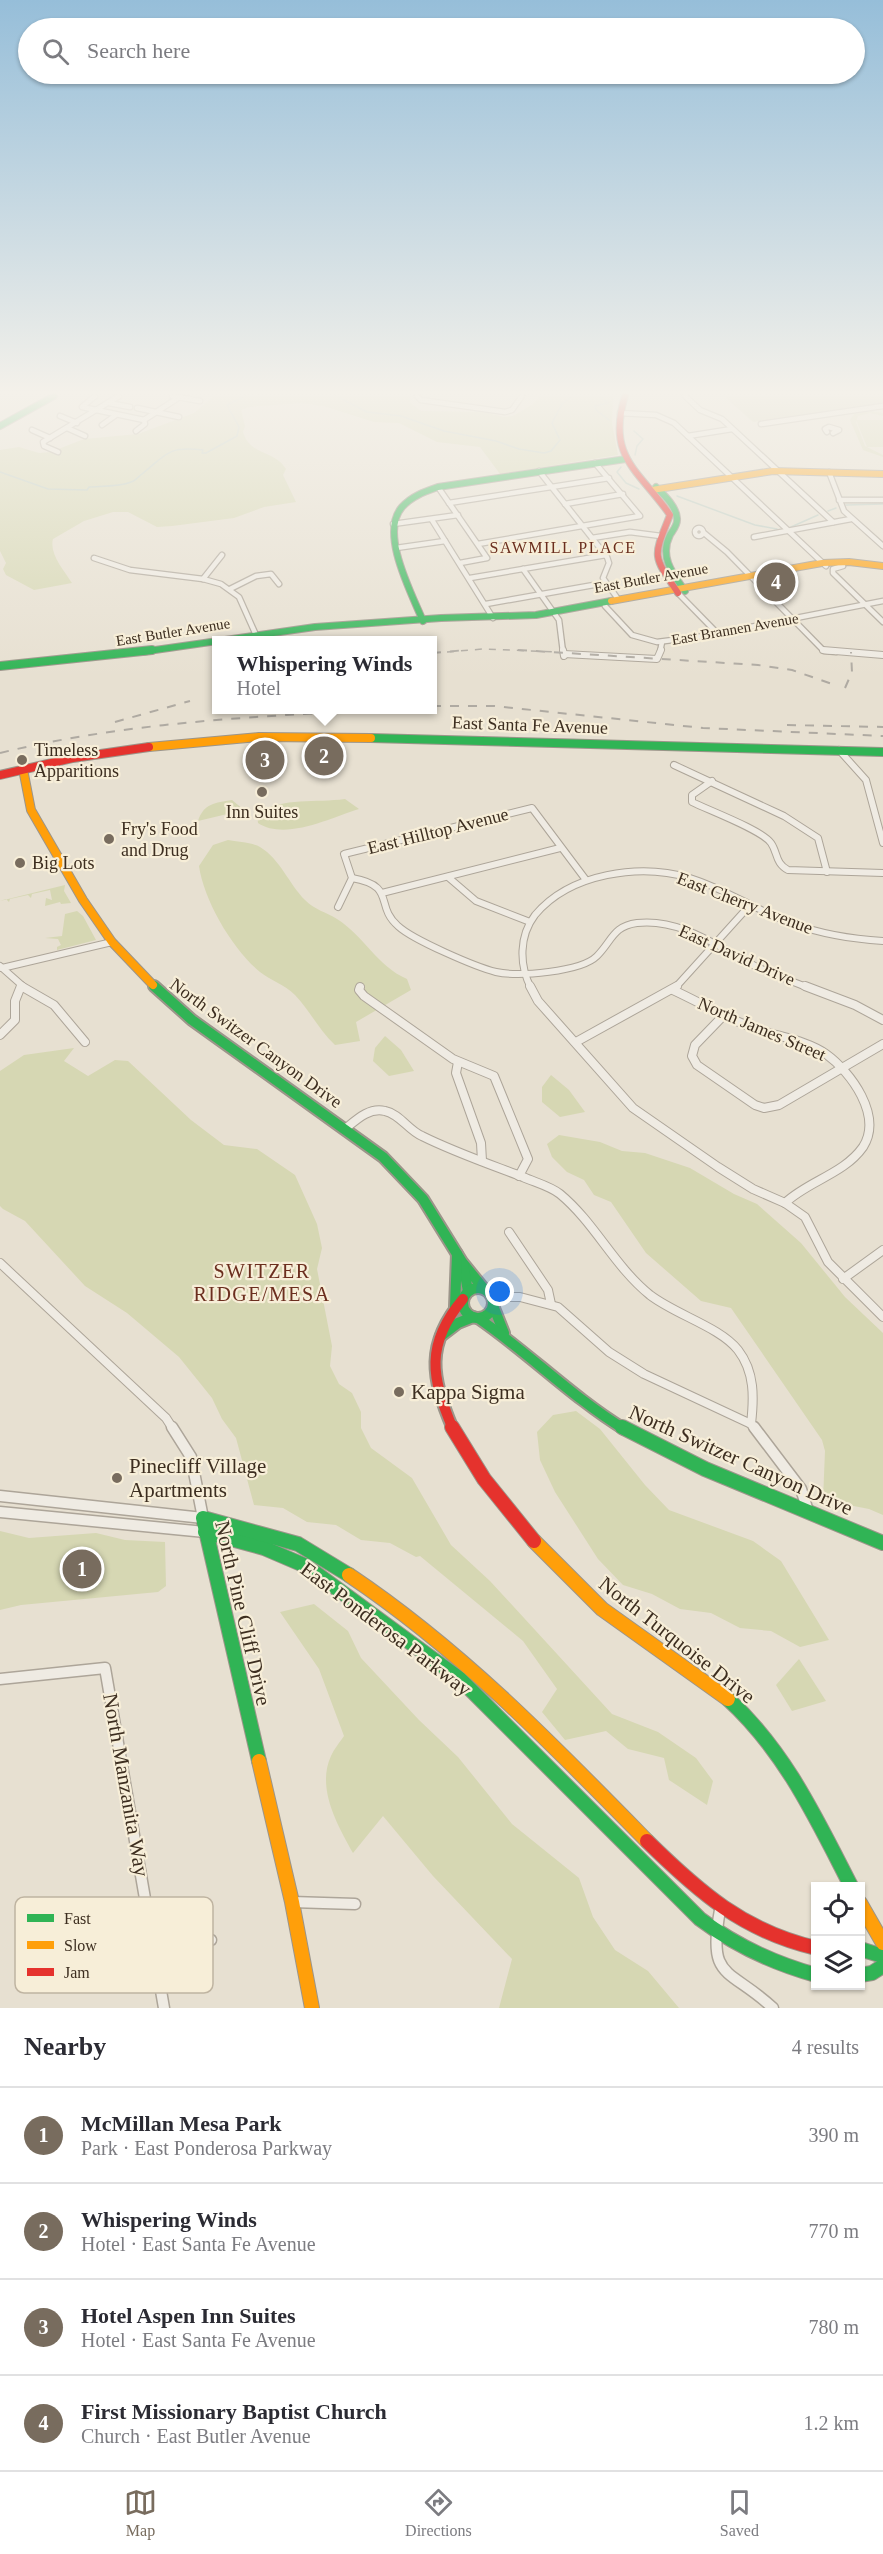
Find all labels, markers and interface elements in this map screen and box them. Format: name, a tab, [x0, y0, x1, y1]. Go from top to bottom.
search box	[18, 18, 865, 84]
icon: search	[39, 35, 72, 68]
text: Search here	[87, 38, 190, 63]
district label: SAWMILL PLACE	[490, 539, 636, 556]
street label: East Butler Avenue	[593, 560, 710, 596]
pin: 4	[756, 560, 796, 604]
street label: East Brannen Avenue	[670, 610, 800, 648]
street label: East Butler Avenue	[115, 615, 232, 649]
popup	[212, 636, 437, 714]
text: Whispering Winds	[237, 651, 412, 676]
text: Hotel	[237, 677, 281, 699]
street label: East Santa Fe Avenue	[452, 712, 608, 738]
pin: 2	[304, 734, 344, 778]
pin: 3	[246, 738, 284, 783]
place label: Timeless Apparitions	[34, 740, 119, 781]
marker: Timeless Apparitions	[15, 753, 29, 767]
marker: Inn Suites	[255, 785, 269, 799]
place label: Inn Suites	[226, 802, 298, 822]
street label: East Hilltop Avenue	[365, 804, 511, 858]
place label: Fry's Food and Drug	[121, 819, 198, 860]
marker: Fry's Food and Drug	[102, 832, 116, 846]
place label: Big Lots	[32, 853, 95, 873]
marker: Big Lots	[13, 856, 27, 870]
street label: East Cherry Avenue	[674, 868, 816, 938]
street label: East David Drive	[676, 920, 798, 990]
street label: North Switzer Canyon Drive	[166, 974, 346, 1112]
street label: North James Street	[695, 993, 829, 1065]
district label: SWITZER RIDGE/MESA	[193, 1260, 331, 1305]
your location	[485, 1277, 514, 1306]
place label: Kappa Sigma	[411, 1380, 525, 1404]
marker: Kappa Sigma	[392, 1385, 406, 1399]
street label: North Switzer Canyon Drive	[626, 1400, 856, 1520]
place label: Pinecliff Village Apartments	[129, 1454, 266, 1502]
marker: Pinecliff Village Apartments	[110, 1471, 124, 1485]
street label: North Pine Cliff Drive	[210, 1518, 276, 1708]
pin: 1	[62, 1546, 101, 1592]
street label: East Ponderosa Parkway	[296, 1557, 477, 1701]
street label: North Turquoise Drive	[594, 1572, 760, 1708]
street label: North Manzanita Way	[98, 1691, 154, 1879]
map controls	[811, 1882, 865, 1990]
button: locate	[811, 1882, 865, 1936]
legend	[15, 1897, 213, 1993]
text: Fast	[64, 1910, 91, 1927]
button: layers	[811, 1936, 865, 1990]
text: Slow	[64, 1937, 97, 1954]
text: Jam	[64, 1964, 90, 1981]
text: Nearby	[24, 2032, 106, 2061]
text: 4 results	[792, 2036, 859, 2058]
text: McMillan Mesa Park	[81, 2111, 281, 2136]
text: 1	[39, 2124, 49, 2146]
text: 390 m	[808, 2124, 859, 2146]
text: Park · East Ponderosa Parkway	[81, 2137, 332, 2159]
text: Whispering Winds	[81, 2207, 257, 2232]
text: 2	[39, 2220, 49, 2242]
text: 770 m	[808, 2220, 859, 2242]
text: Hotel · East Santa Fe Avenue	[81, 2233, 316, 2255]
text: Hotel Aspen Inn Suites	[81, 2303, 296, 2328]
text: 3	[39, 2316, 49, 2338]
text: 780 m	[808, 2316, 859, 2338]
text: Hotel · East Santa Fe Avenue	[81, 2329, 316, 2351]
text: First Missionary Baptist Church	[81, 2399, 387, 2424]
text: 4	[39, 2412, 49, 2434]
text: 1.2 km	[803, 2412, 859, 2434]
text: Church · East Butler Avenue	[81, 2425, 311, 2447]
tab: Map	[124, 2486, 157, 2540]
tab: Directions	[405, 2486, 472, 2540]
tab: Saved	[720, 2486, 759, 2540]

